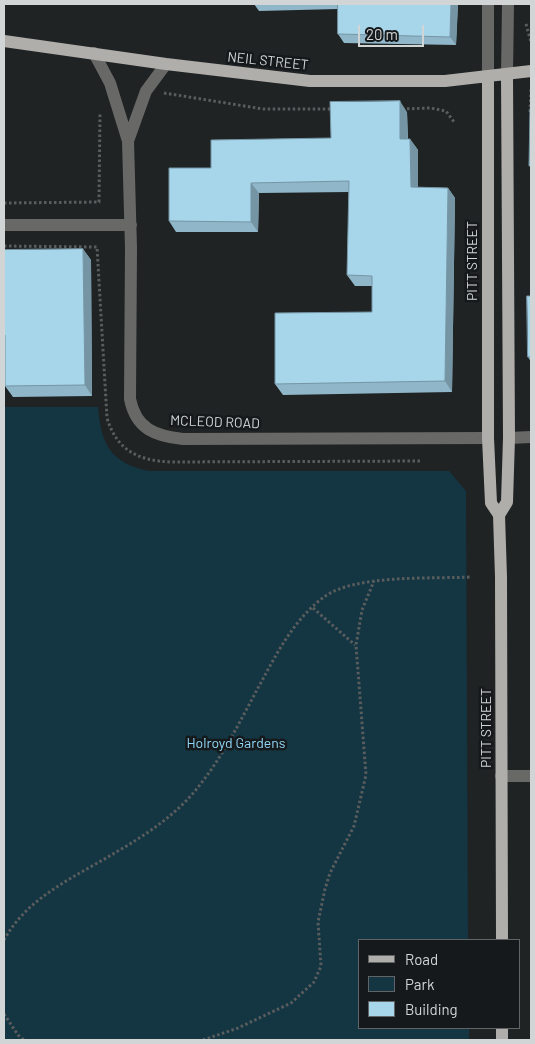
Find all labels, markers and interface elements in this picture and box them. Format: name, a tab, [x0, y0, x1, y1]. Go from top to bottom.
scale bar	[360, 15, 426, 47]
text: 20 m	[366, 25, 398, 43]
street label: NEIL STREET	[227, 48, 309, 74]
street label: PITT STREET	[464, 221, 480, 301]
street label: MCLEOD ROAD	[170, 412, 260, 432]
street label: PITT STREET	[478, 688, 494, 768]
park label: Holroyd Gardens	[186, 735, 286, 751]
legend	[358, 939, 520, 1029]
text: Road	[405, 950, 438, 968]
text: Park	[405, 975, 434, 993]
text: Building	[405, 1000, 458, 1018]

